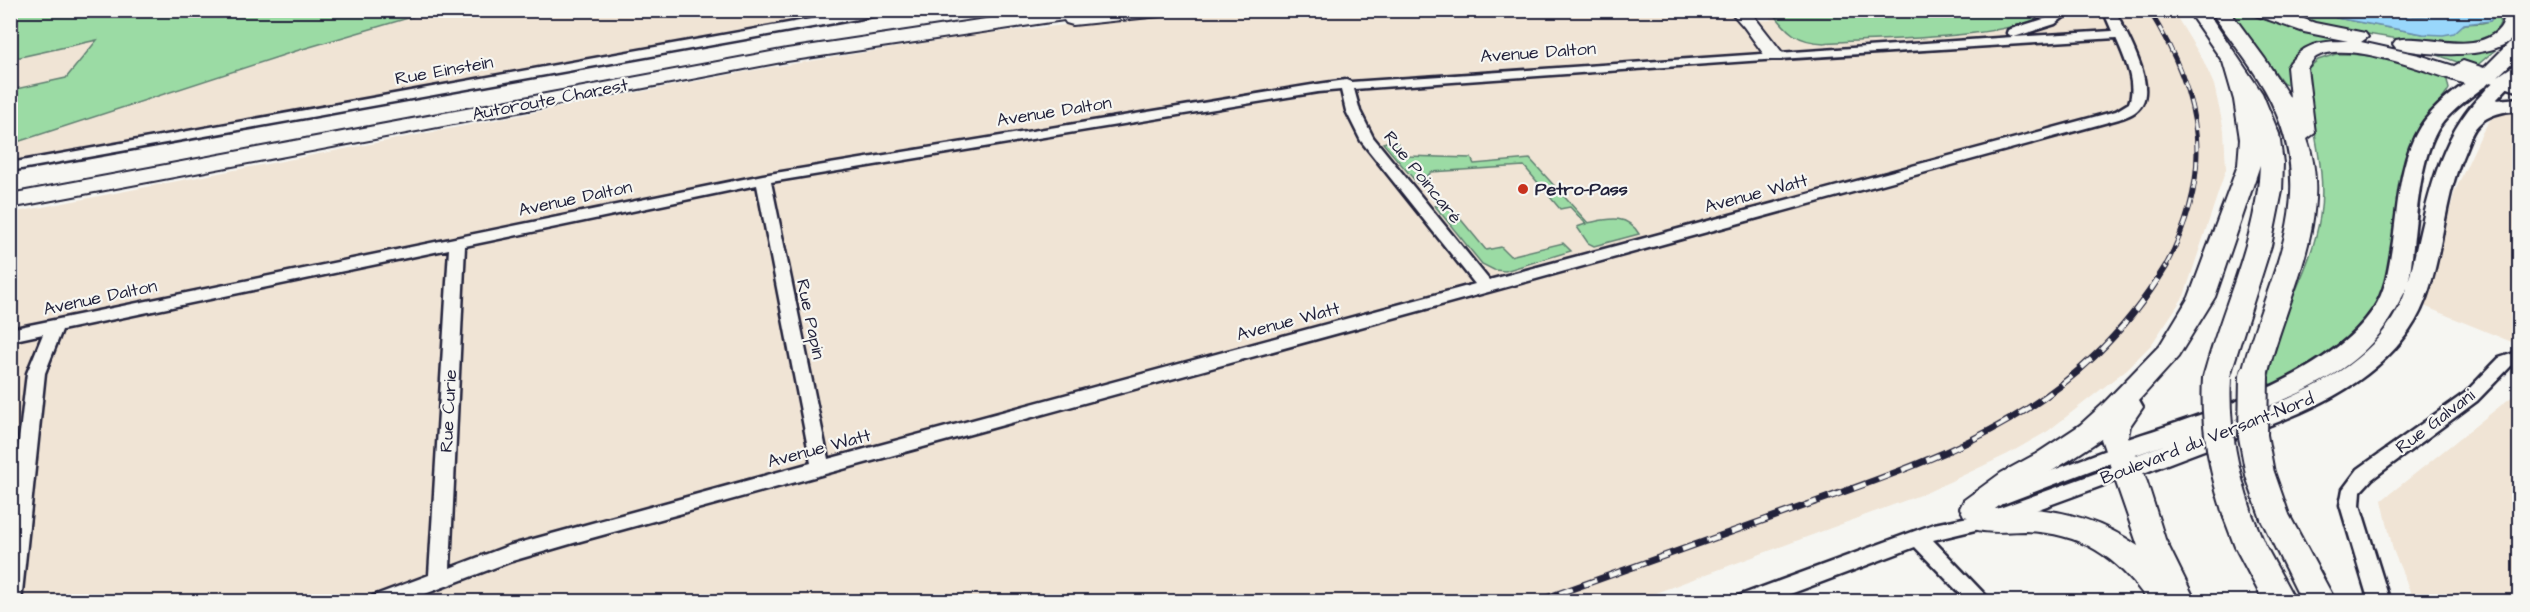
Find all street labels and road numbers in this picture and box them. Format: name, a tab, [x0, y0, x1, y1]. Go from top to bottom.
street label: Avenue Dalton	[1479, 36, 1597, 69]
street label: Rue Einstein	[393, 50, 495, 91]
street label: Autoroute Charest	[470, 72, 631, 127]
street label: Avenue Dalton	[995, 90, 1113, 133]
street label: Rue Poincaré	[1378, 126, 1468, 229]
street label: Avenue Watt	[1702, 167, 1811, 219]
street label: Avenue Dalton	[516, 174, 634, 223]
street label: Avenue Dalton	[41, 273, 159, 322]
street label: Rue Papin	[790, 277, 831, 361]
street label: Avenue Watt	[1234, 295, 1343, 347]
street label: Rue Curie	[434, 369, 463, 453]
street label: Rue Galvani	[2390, 383, 2480, 460]
street label: Boulevard du Versant-Nord	[2097, 386, 2317, 491]
street label: Avenue Watt	[765, 422, 874, 474]

